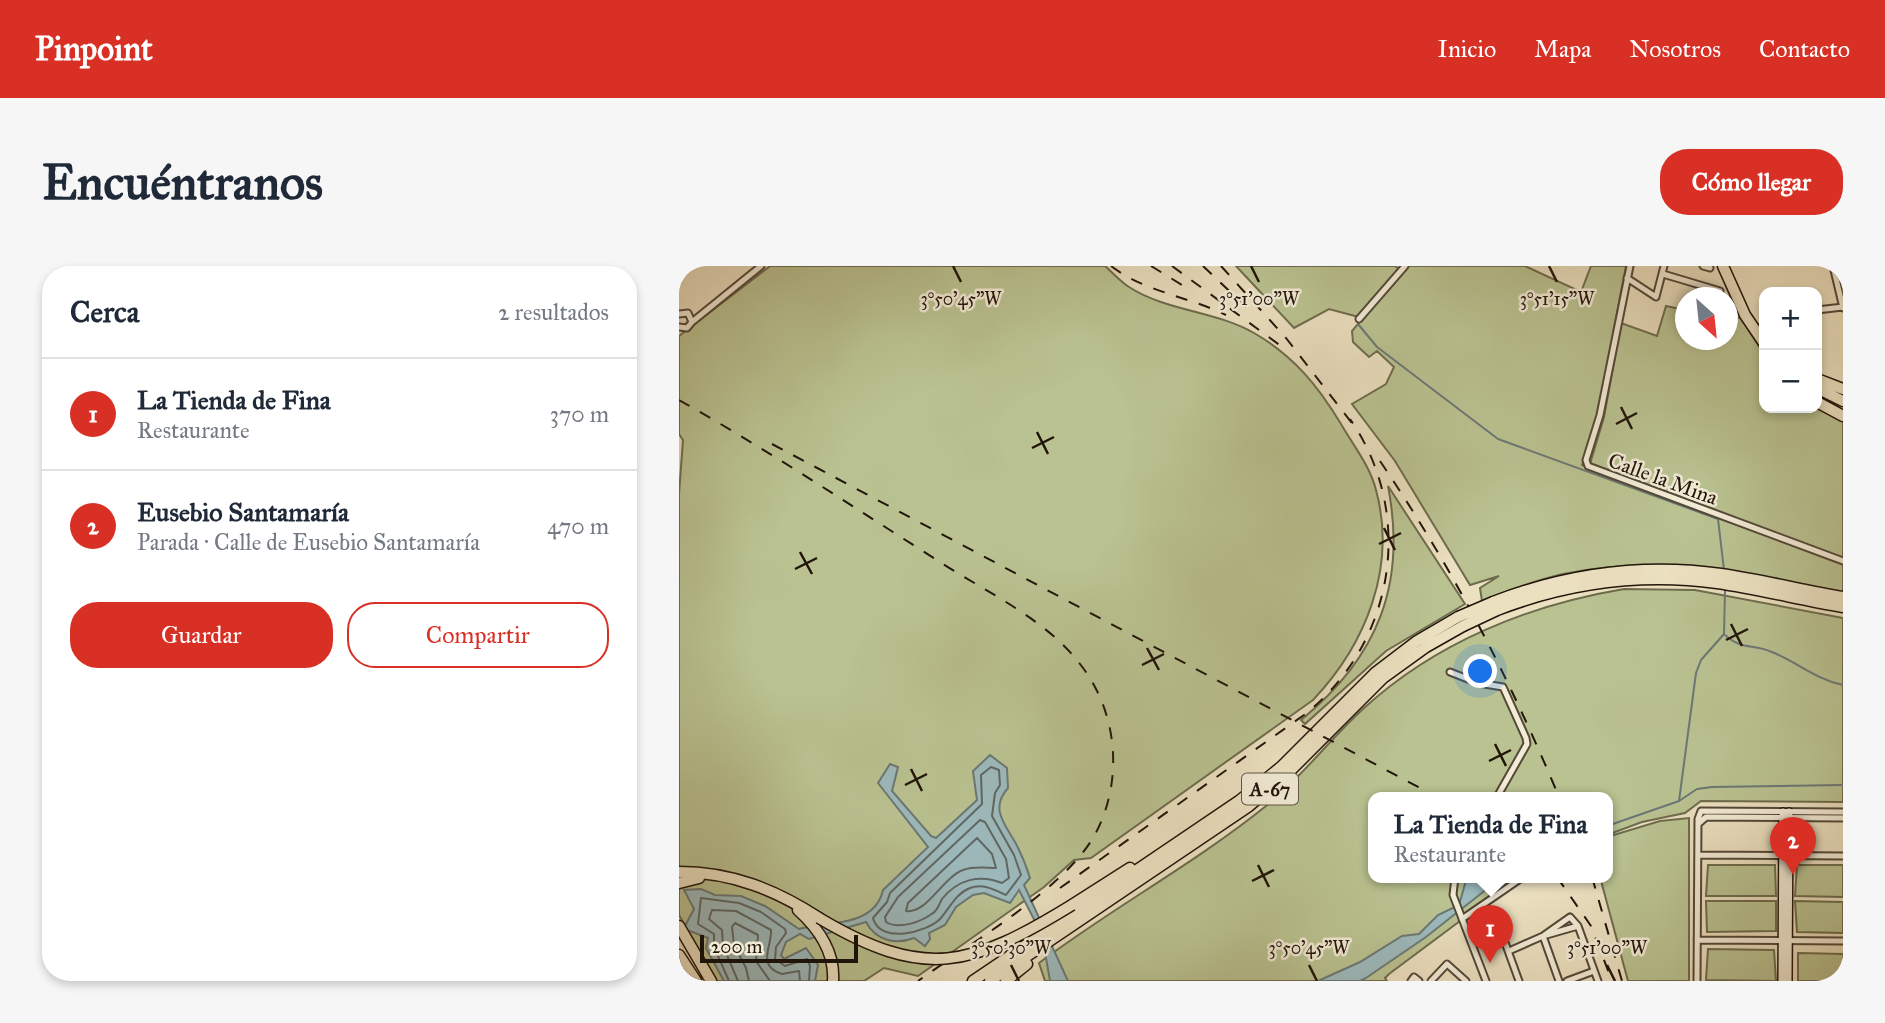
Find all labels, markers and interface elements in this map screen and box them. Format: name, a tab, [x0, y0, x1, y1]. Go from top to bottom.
text: Pinpoint	[35, 29, 153, 69]
text: Inicio	[1438, 34, 1496, 64]
text: Mapa	[1534, 34, 1591, 64]
text: Nosotros	[1629, 34, 1721, 64]
text: Contacto	[1759, 34, 1850, 64]
button: Cómo llegar	[1660, 149, 1843, 215]
text: Encuéntranos	[42, 153, 323, 212]
north arrow	[1675, 287, 1738, 350]
map controls	[1759, 287, 1822, 413]
button: +	[1759, 287, 1822, 350]
text: 3°50'45"W	[921, 288, 1002, 310]
text: 3°51'00"W	[1219, 288, 1300, 310]
text: 3°51'15"W	[1520, 288, 1595, 310]
text: Cerca	[70, 294, 139, 330]
text: 2 resultados	[498, 298, 609, 326]
button: −	[1759, 350, 1822, 413]
text: La Tienda de Fina	[137, 384, 331, 416]
text: 1	[88, 400, 98, 428]
text: 370 m	[550, 400, 609, 428]
text: Restaurante	[137, 416, 250, 444]
street label: Calle la Mina	[1605, 447, 1721, 511]
text: Eusebio Santamaría	[137, 496, 349, 528]
text: 2	[87, 512, 99, 540]
text: 470 m	[547, 512, 609, 540]
text: Parada · Calle de Eusebio Santamaría	[137, 528, 480, 556]
button: Guardar	[70, 602, 333, 668]
button: Compartir	[347, 602, 609, 668]
your location	[1463, 654, 1497, 688]
road number: A-67	[1242, 774, 1298, 804]
popup	[1368, 792, 1613, 883]
text: La Tienda de Fina	[1394, 808, 1587, 840]
pin: 2	[1770, 817, 1816, 875]
text: Restaurante	[1394, 840, 1506, 868]
pin: 1	[1467, 905, 1513, 963]
scale bar	[700, 932, 857, 964]
text: 200 m	[711, 935, 763, 958]
text: 3°50'30"W	[971, 937, 1052, 959]
text: 3°50'45"W	[1269, 937, 1350, 959]
text: 3°51'00"W	[1567, 937, 1648, 959]

